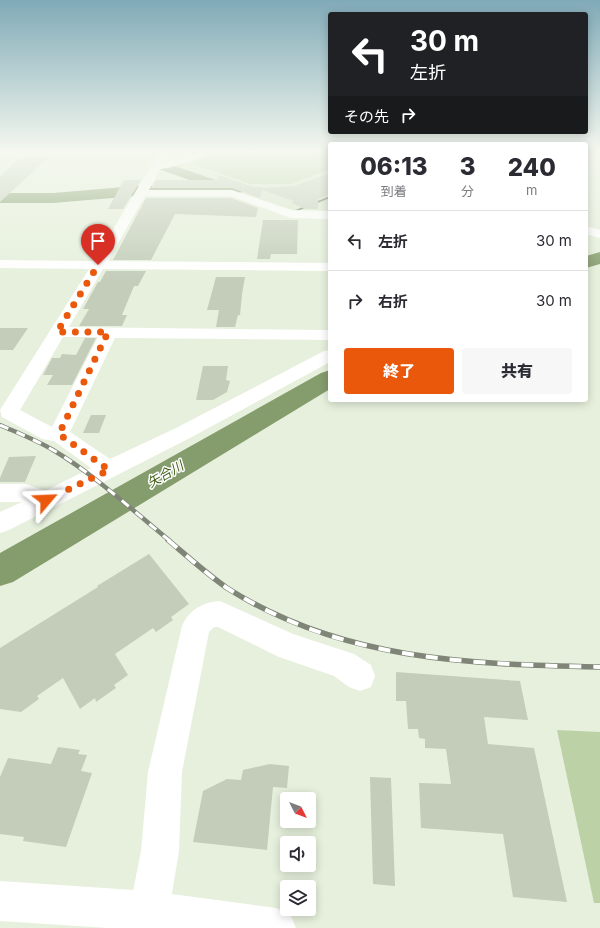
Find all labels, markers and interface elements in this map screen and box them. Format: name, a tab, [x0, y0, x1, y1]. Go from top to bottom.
text: 30 m	[410, 24, 479, 58]
icon: left	[344, 28, 396, 80]
text: 左折	[410, 62, 446, 83]
icon: right	[397, 104, 419, 126]
text: その先	[344, 107, 389, 126]
text: 06:13	[360, 152, 428, 181]
text: 3	[460, 152, 475, 181]
text: 240	[508, 153, 556, 182]
text: m	[526, 182, 537, 198]
text: 到着	[381, 183, 407, 199]
text: 分	[461, 183, 474, 199]
pin	[81, 224, 115, 265]
icon: arrive	[87, 230, 109, 252]
icon: left	[344, 230, 366, 252]
text: 30 m	[536, 231, 572, 250]
text: 左折	[378, 232, 408, 251]
icon: right	[344, 290, 366, 312]
text: 30 m	[536, 291, 572, 310]
text: 右折	[378, 292, 408, 311]
button: 終了	[344, 348, 454, 394]
button: 共有	[462, 348, 572, 394]
water label: 矢合川	[144, 456, 188, 491]
position arrow	[25, 479, 67, 521]
north arrow	[280, 792, 316, 828]
map controls	[280, 792, 316, 916]
button: sound	[280, 836, 316, 872]
button: layers	[280, 880, 316, 916]

